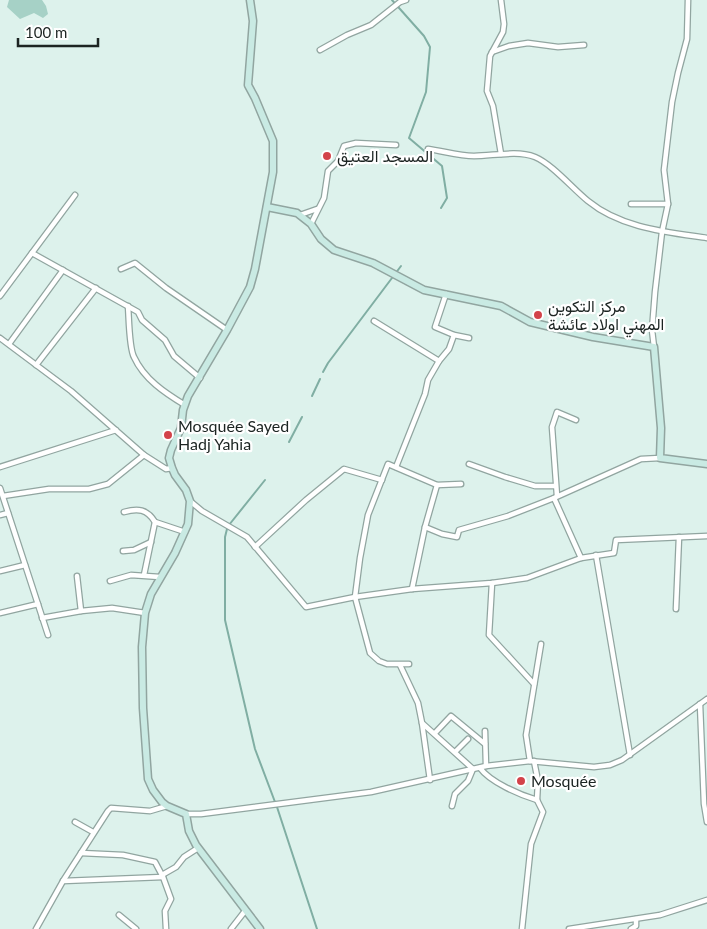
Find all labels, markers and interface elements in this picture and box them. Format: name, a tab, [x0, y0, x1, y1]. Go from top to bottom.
scale bar	[18, 15, 98, 47]
text: 100 m	[25, 23, 67, 41]
place label: المسجد العتيق	[337, 146, 433, 167]
marker: المسجد العتيق	[321, 150, 333, 162]
place label: مركز التكوين المهني اولاد عائشة	[548, 296, 664, 338]
marker: مركز التكوين المهني اولاد عائشة	[532, 309, 544, 321]
place label: Mosquée Sayed Hadj Yahia	[178, 416, 289, 453]
marker: Mosquée Sayed Hadj Yahia	[162, 429, 174, 441]
place label: Mosquée	[531, 771, 596, 790]
marker: Mosquée	[515, 775, 527, 787]

